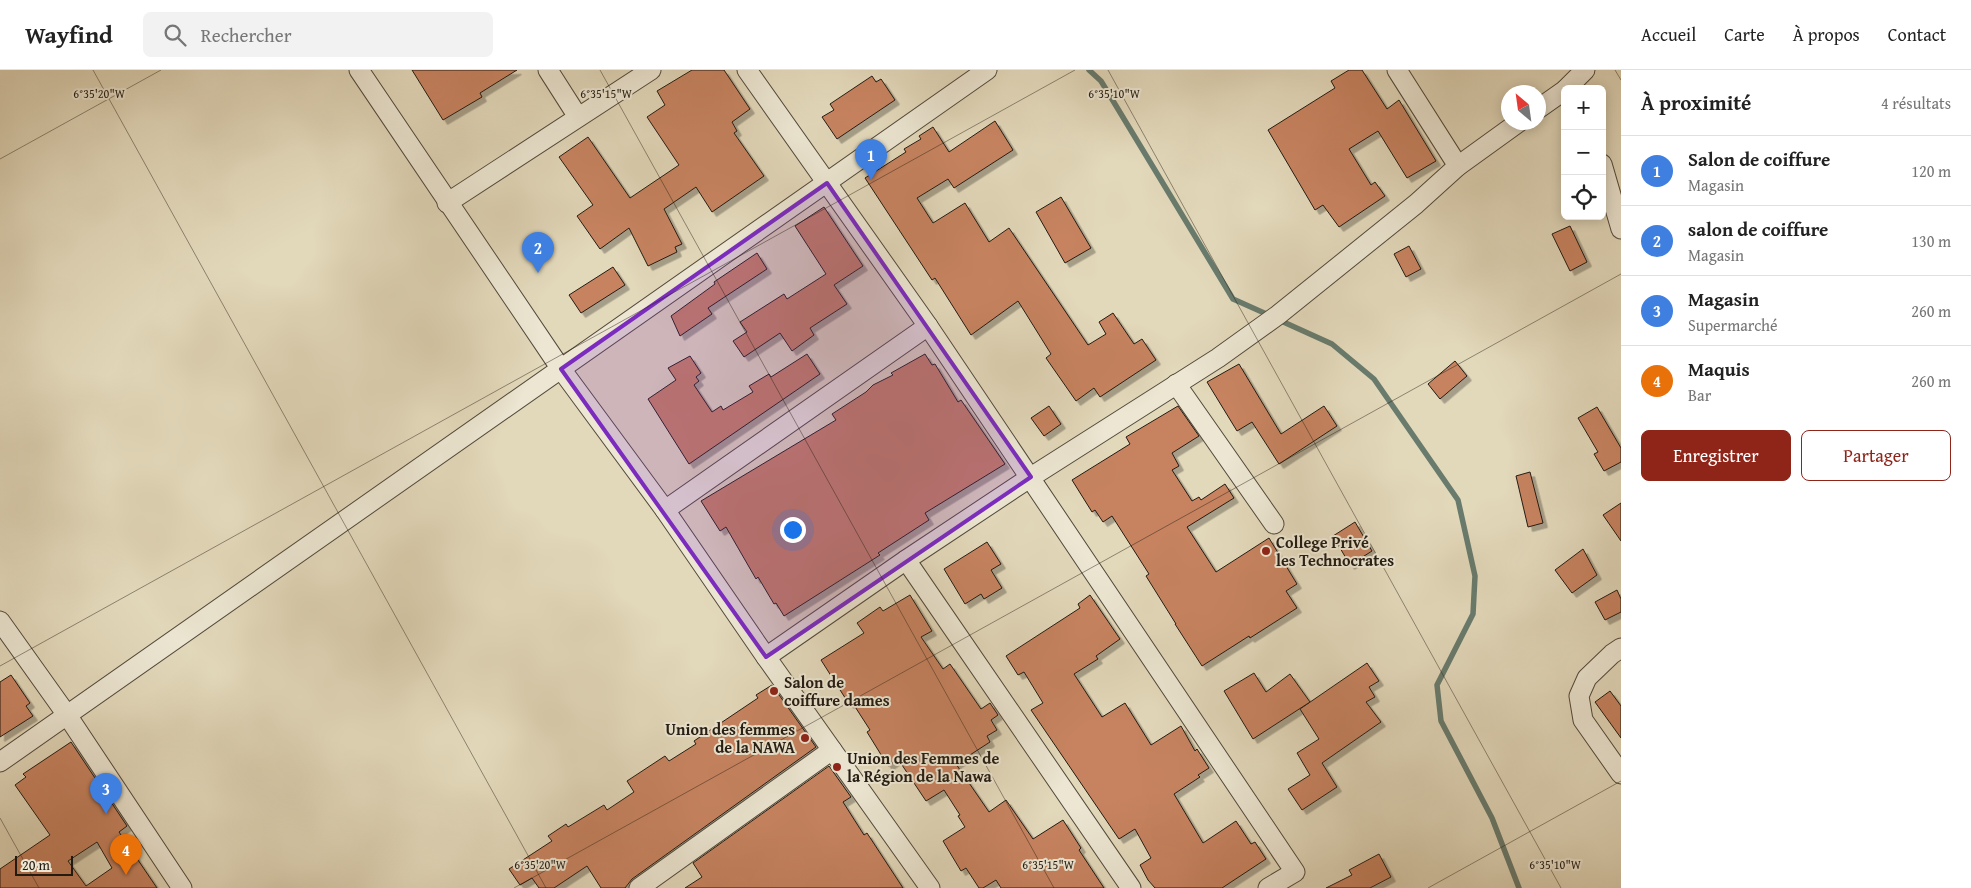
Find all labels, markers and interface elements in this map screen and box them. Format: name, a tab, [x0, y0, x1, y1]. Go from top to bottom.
search box	[143, 12, 493, 57]
text: Wayfind	[25, 17, 113, 52]
icon: search	[161, 21, 189, 49]
text: Rechercher	[201, 21, 292, 49]
text: Accueil	[1641, 21, 1696, 48]
text: Carte	[1724, 21, 1765, 48]
text: À propos	[1793, 21, 1860, 48]
text: Contact	[1888, 21, 1946, 48]
text: 6°35'20"W	[73, 85, 126, 102]
text: 6°35'15"W	[580, 85, 633, 102]
text: 6°35'10"W	[1088, 85, 1141, 102]
north arrow	[1501, 85, 1546, 130]
map controls	[1561, 85, 1606, 220]
button: +	[1561, 85, 1606, 130]
text: À proximité	[1641, 87, 1751, 118]
text: 4 résultats	[1881, 91, 1951, 115]
button: −	[1561, 130, 1606, 175]
pin: 1	[855, 139, 887, 180]
text: Salon de coiffure	[1688, 145, 1830, 173]
text: 1	[1653, 159, 1661, 183]
text: 120 m	[1911, 159, 1951, 183]
text: Magasin	[1688, 173, 1744, 197]
button: locate	[1561, 175, 1606, 220]
text: salon de coiffure	[1688, 215, 1828, 243]
text: 2	[1653, 229, 1661, 253]
text: 130 m	[1911, 229, 1951, 253]
pin: 2	[522, 232, 554, 273]
text: Magasin	[1688, 243, 1744, 267]
text: Magasin	[1688, 285, 1759, 313]
text: 3	[1653, 299, 1661, 323]
text: 260 m	[1911, 299, 1951, 323]
text: Supermarché	[1688, 313, 1778, 337]
text: Maquis	[1688, 355, 1750, 383]
text: 4	[1653, 369, 1661, 393]
text: 260 m	[1911, 369, 1951, 393]
text: Bar	[1688, 383, 1711, 407]
button: Enregistrer	[1641, 430, 1791, 481]
button: Partager	[1801, 430, 1951, 481]
your location	[780, 517, 806, 543]
place label: College Privé les Technocrates	[1276, 530, 1394, 572]
marker: College Privé les Technocrates	[1260, 545, 1272, 557]
place label: Salon de coiffure dames	[784, 670, 890, 712]
marker: Salon de coiffure dames	[768, 685, 780, 697]
place label: Union des femmes de la NAWA	[665, 717, 796, 759]
marker: Union des femmes de la NAWA	[799, 732, 811, 744]
place label: Union des Femmes de la Région de la Nawa	[847, 746, 999, 788]
marker: Union des Femmes de la Région de la Nawa	[831, 761, 843, 773]
pin: 3	[90, 773, 122, 814]
pin: 4	[110, 834, 142, 875]
scale bar	[15, 853, 72, 876]
text: 20 m	[22, 855, 50, 875]
text: 6°35'20"W	[514, 856, 567, 873]
text: 6°35'15"W	[1022, 856, 1075, 873]
text: 6°35'10"W	[1529, 856, 1582, 873]

